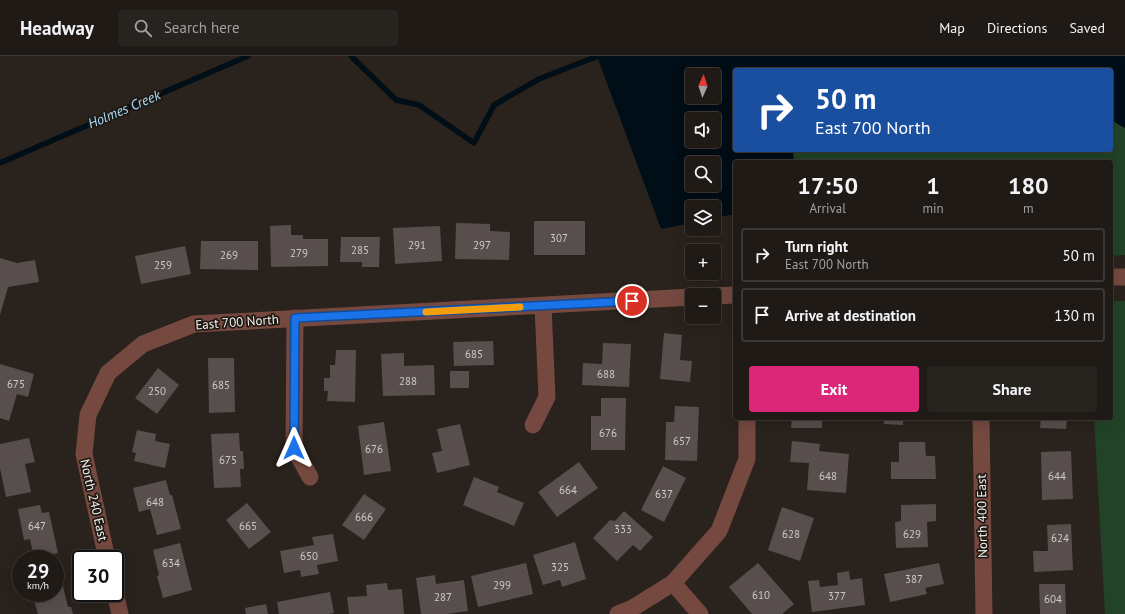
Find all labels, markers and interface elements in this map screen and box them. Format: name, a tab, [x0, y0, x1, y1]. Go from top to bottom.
search box	[118, 10, 398, 46]
text: Headway	[20, 16, 94, 40]
icon: search	[132, 17, 154, 39]
text: Search here	[164, 18, 240, 37]
text: Map	[939, 19, 965, 37]
text: Directions	[987, 19, 1047, 37]
text: Saved	[1069, 19, 1105, 37]
north arrow	[685, 68, 721, 104]
map controls	[685, 68, 721, 324]
text: 50 m	[815, 80, 876, 117]
icon: right	[749, 84, 801, 136]
water label: Holmes Creek	[85, 85, 164, 132]
button: sound	[685, 112, 721, 148]
text: East 700 North	[815, 116, 931, 139]
button: search	[685, 156, 721, 192]
text: 17:50	[797, 170, 858, 201]
text: 1	[926, 170, 940, 201]
text: 180	[1008, 170, 1049, 201]
button: layers	[685, 200, 721, 236]
text: Arrival	[810, 200, 846, 217]
text: min	[922, 200, 944, 217]
text: m	[1023, 200, 1034, 217]
house number: 307	[550, 231, 568, 245]
text: Turn right	[785, 237, 848, 256]
house number: 291	[408, 238, 426, 252]
house number: 297	[473, 238, 491, 252]
house number: 285	[351, 243, 369, 257]
button: +	[685, 244, 721, 280]
icon: right	[751, 244, 773, 266]
house number: 279	[290, 246, 308, 260]
text: 50 m	[1062, 246, 1095, 265]
house number: 269	[220, 248, 238, 262]
text: East 700 North	[785, 256, 869, 273]
house number: 259	[154, 258, 172, 272]
pin	[615, 284, 649, 318]
button: −	[685, 288, 721, 324]
icon: arrive	[621, 290, 643, 312]
icon: arrive	[751, 304, 773, 326]
text: Arrive at destination	[785, 306, 916, 325]
text: 130 m	[1054, 306, 1095, 325]
street label: East 700 North	[195, 311, 279, 333]
house number: 685	[465, 347, 483, 361]
button: Exit	[749, 366, 919, 412]
button: Share	[927, 366, 1097, 412]
house number: 688	[597, 367, 615, 381]
house number: 288	[399, 374, 417, 388]
house number: 675	[7, 377, 25, 391]
house number: 685	[212, 378, 230, 392]
house number: 250	[148, 384, 166, 398]
house number: 676	[599, 426, 617, 440]
position arrow	[273, 427, 315, 469]
house number: 657	[673, 434, 691, 448]
house number: 676	[365, 442, 383, 456]
house number: 675	[219, 453, 237, 467]
street label: North 240 East	[76, 457, 112, 543]
house number: 648	[819, 469, 837, 483]
house number: 644	[1048, 469, 1066, 483]
street label: North 400 East	[973, 474, 991, 558]
house number: 664	[559, 483, 577, 497]
house number: 637	[655, 487, 673, 501]
house number: 648	[146, 495, 164, 509]
house number: 666	[355, 510, 373, 524]
house number: 647	[28, 519, 46, 533]
house number: 665	[239, 519, 257, 533]
house number: 333	[614, 522, 632, 536]
house number: 628	[782, 527, 800, 541]
house number: 629	[903, 527, 921, 541]
house number: 624	[1051, 531, 1069, 545]
house number: 650	[300, 549, 318, 563]
speed limit sign: 30	[72, 550, 124, 602]
house number: 634	[162, 556, 180, 570]
text: 29	[27, 558, 49, 584]
house number: 325	[551, 560, 569, 574]
house number: 387	[905, 572, 923, 586]
house number: 299	[493, 578, 511, 592]
text: km/h	[27, 579, 49, 592]
house number: 610	[752, 588, 770, 602]
house number: 377	[828, 589, 846, 603]
house number: 287	[434, 590, 452, 604]
house number: 604	[1044, 592, 1062, 606]

